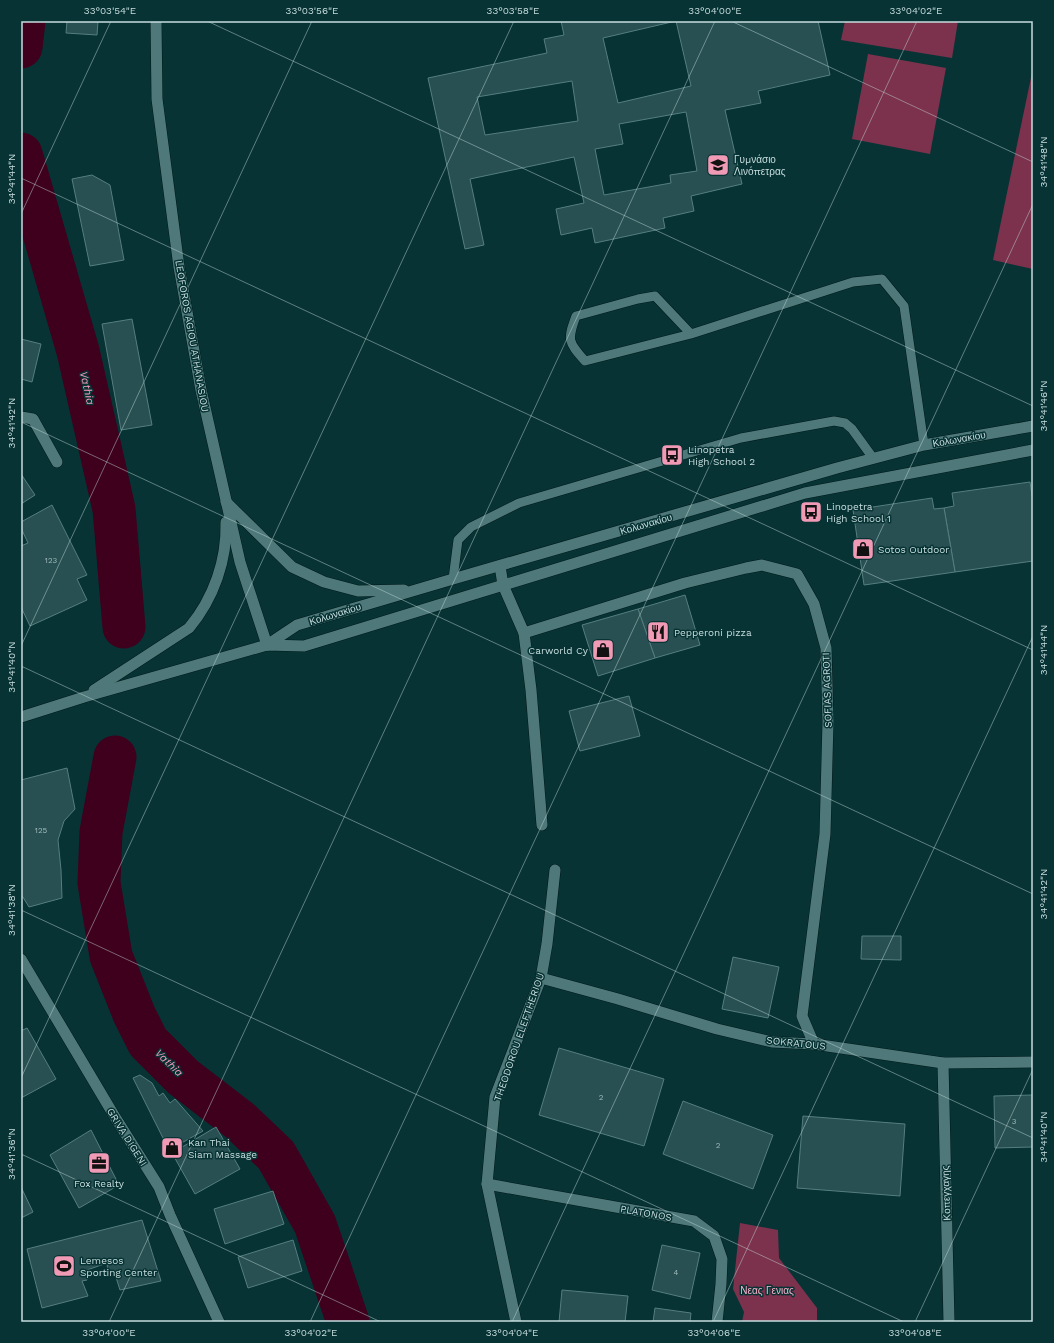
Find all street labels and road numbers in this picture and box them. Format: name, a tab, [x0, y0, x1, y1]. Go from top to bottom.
street label: LEOFOROS AGIOU ATHANASIOU	[173, 259, 211, 413]
street label: Κολωνακίου	[932, 429, 986, 449]
street label: Κολωνακίου	[619, 511, 673, 537]
street label: Κολωνακίου	[308, 601, 362, 627]
street label: SOFIAS AGROTI	[820, 652, 834, 728]
street label: THEODOROU ELEFTHERIOU	[492, 971, 546, 1103]
street label: SOKRATOUS	[766, 1034, 826, 1052]
street label: GRIVA DIGENI	[105, 1106, 149, 1168]
street label: Κοπεγχαγης	[940, 1165, 952, 1221]
street label: PLATONOS	[619, 1203, 673, 1223]

